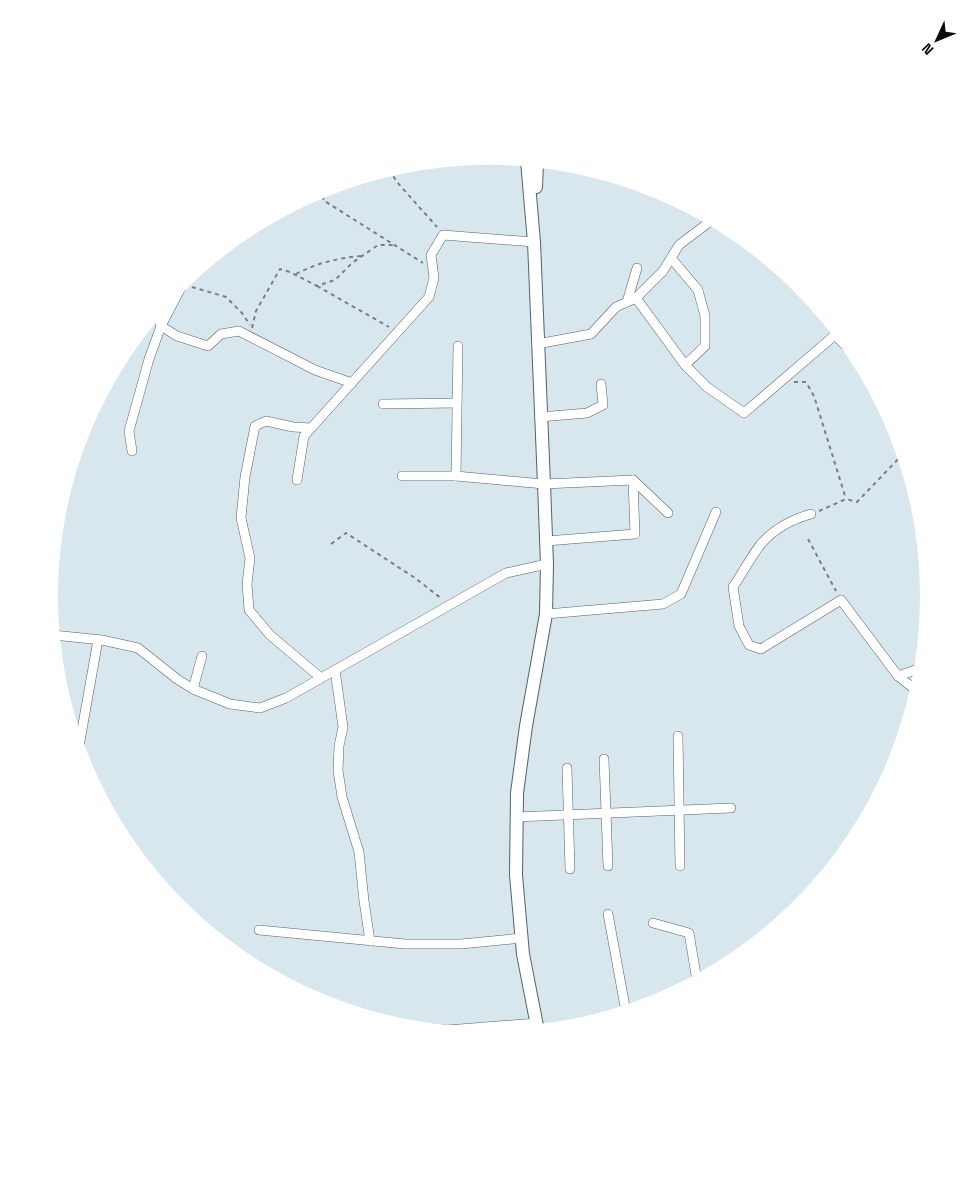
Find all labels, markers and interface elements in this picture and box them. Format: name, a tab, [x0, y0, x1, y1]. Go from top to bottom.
north arrow	[912, 15, 962, 65]
text: N	[918, 39, 937, 59]

